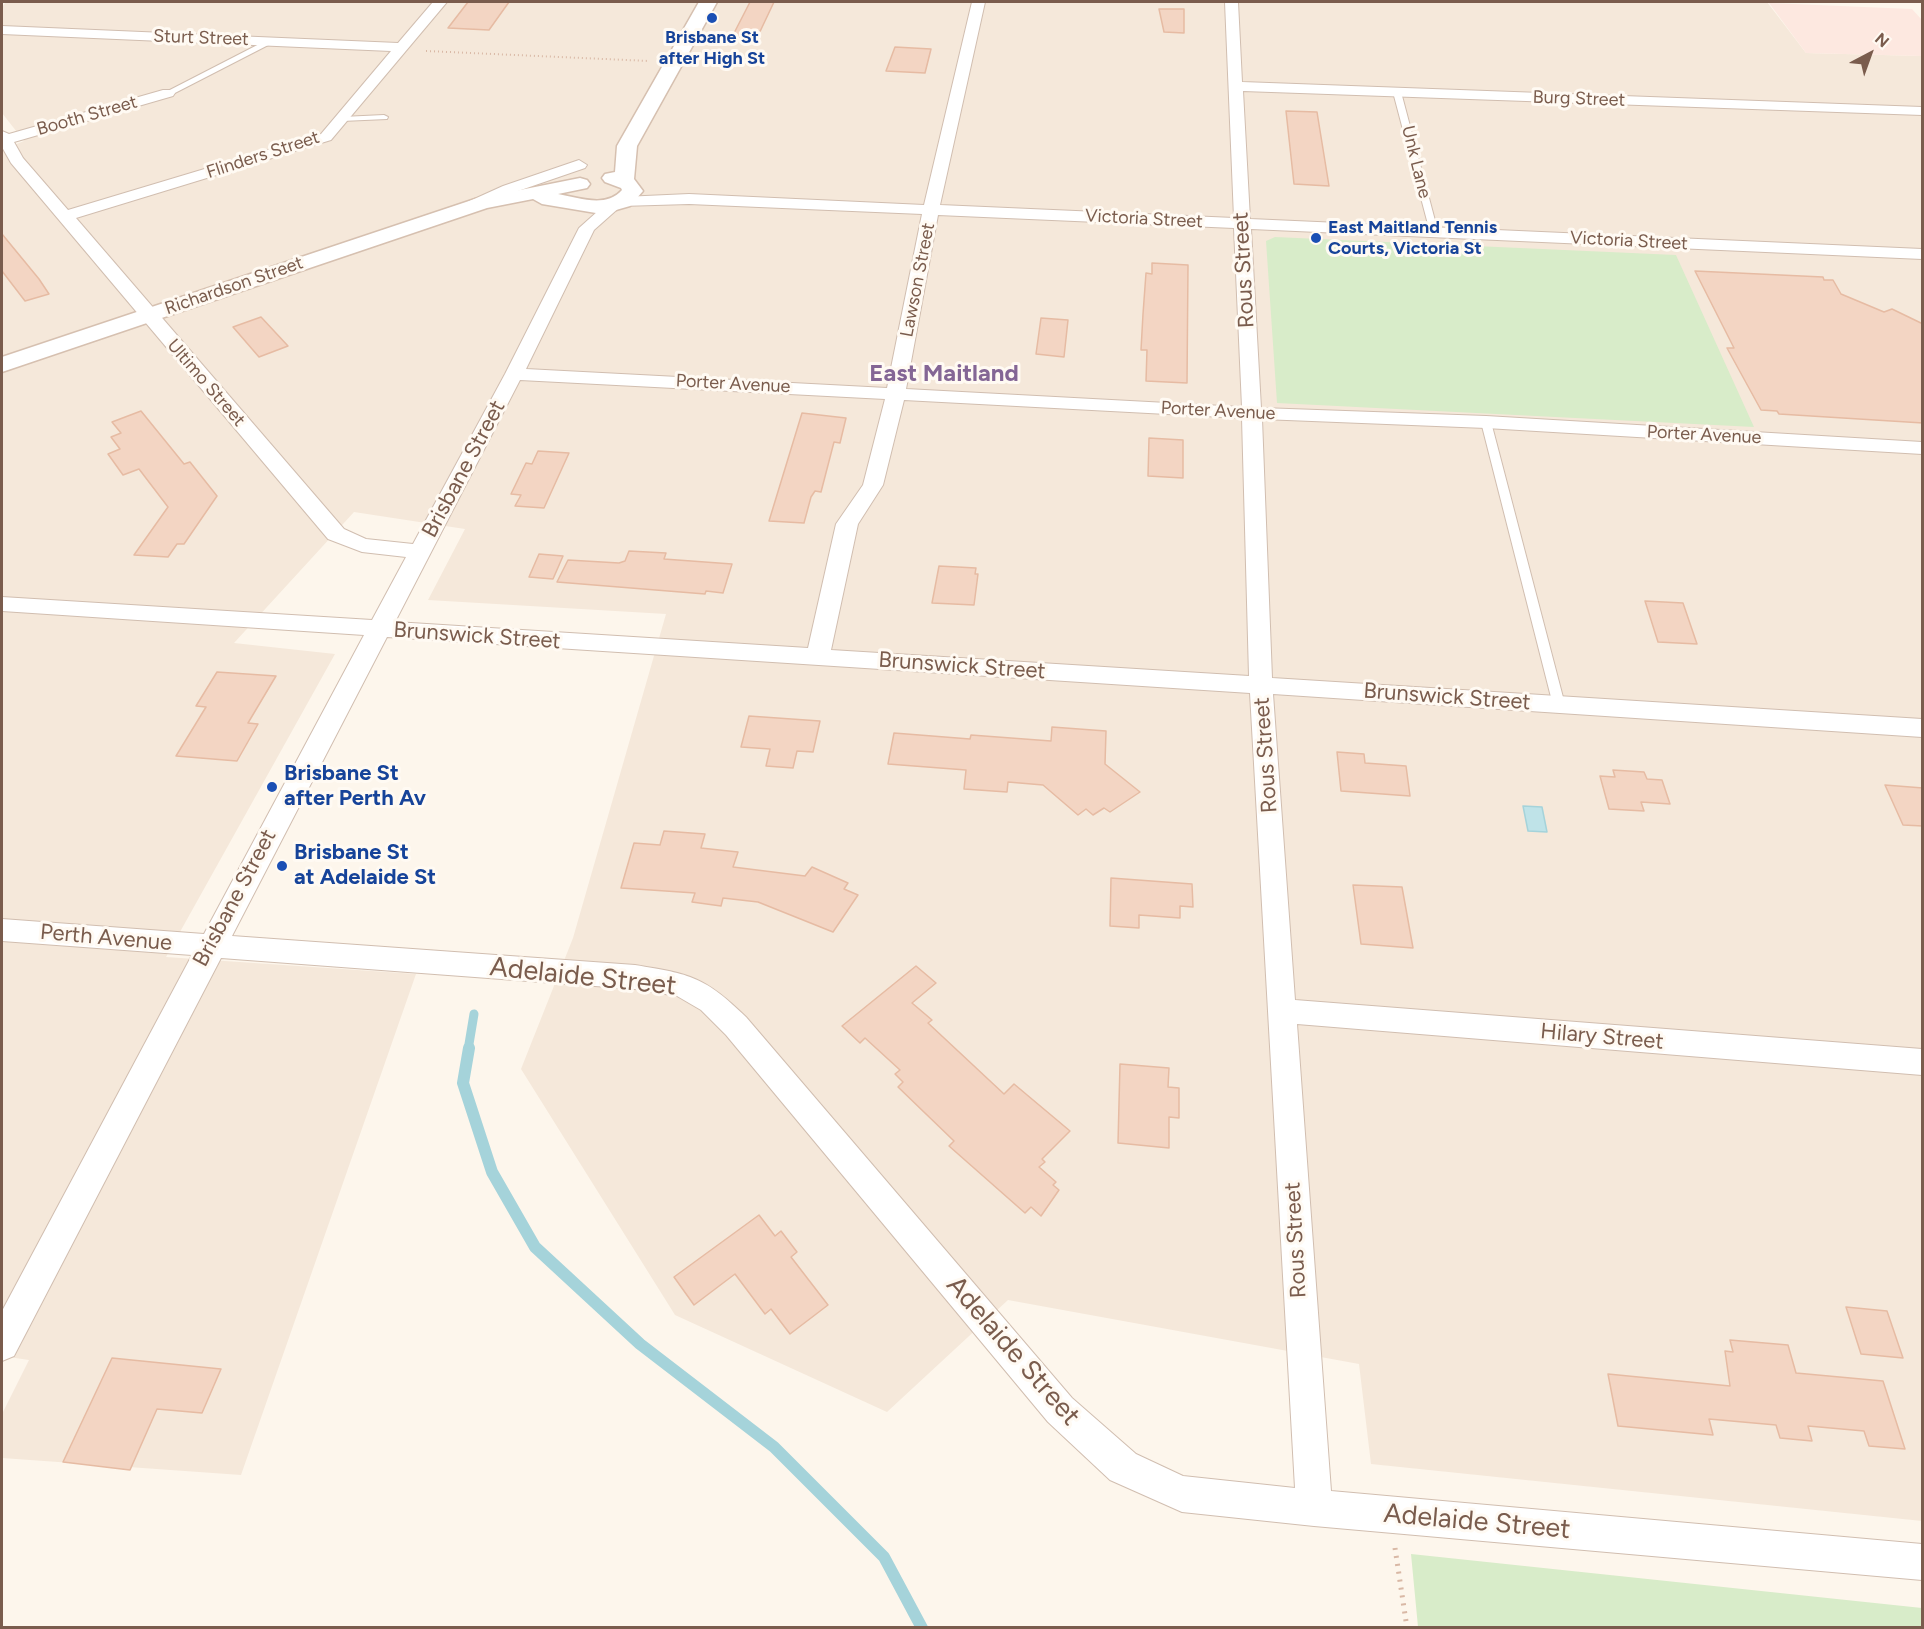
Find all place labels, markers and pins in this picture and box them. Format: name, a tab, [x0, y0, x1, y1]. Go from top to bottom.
marker: Brisbane St after High St	[705, 11, 719, 25]
place label: Brisbane St after High St	[659, 27, 765, 70]
place label: East Maitland Tennis Courts, Victoria St	[1328, 217, 1497, 260]
marker: East Maitland Tennis Courts, Victoria St	[1309, 231, 1323, 245]
place label: Brisbane St after Perth Av	[284, 761, 426, 812]
marker: Brisbane St after Perth Av	[265, 780, 279, 794]
place label: Brisbane St at Adelaide St	[294, 840, 436, 891]
marker: Brisbane St at Adelaide St	[275, 859, 289, 873]

